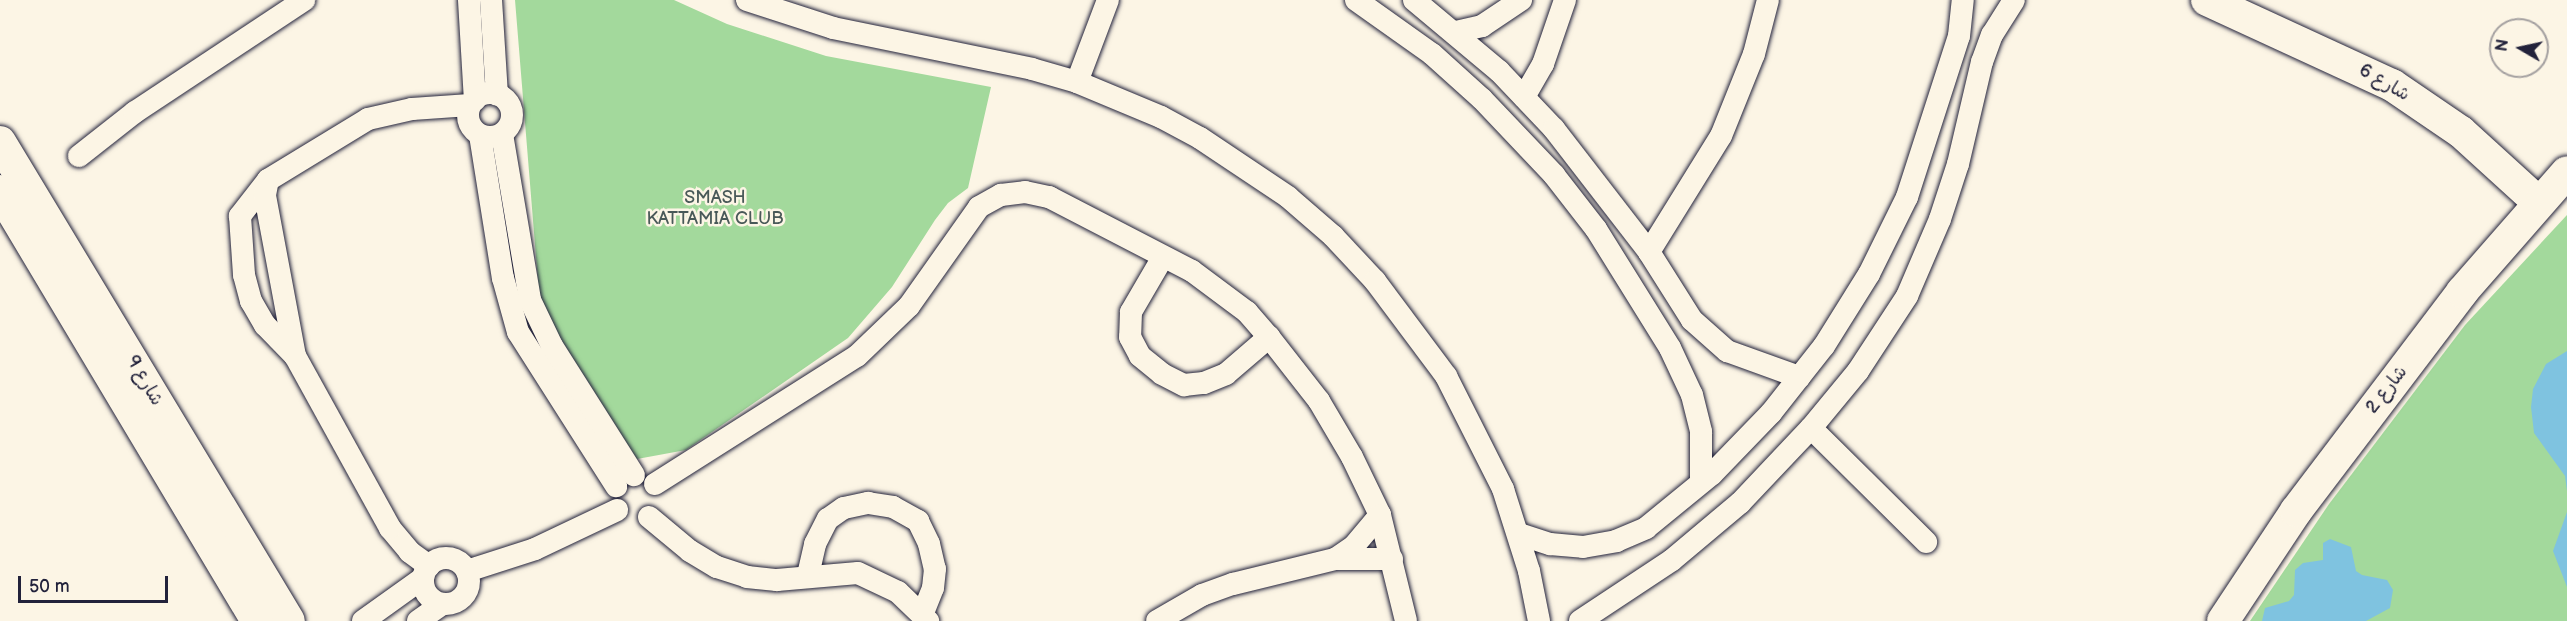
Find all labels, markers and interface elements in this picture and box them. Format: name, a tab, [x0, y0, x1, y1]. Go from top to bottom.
north arrow	[2489, 18, 2549, 78]
text: N	[2492, 38, 2513, 53]
street label: شارع 6	[2355, 60, 2413, 106]
park label: SMASH KATTAMIA CLUB	[646, 188, 784, 230]
street label: شارع 9	[121, 352, 167, 410]
street label: شارع 2	[2362, 362, 2412, 418]
scale bar	[21, 564, 171, 602]
text: 50 m	[29, 576, 70, 597]

